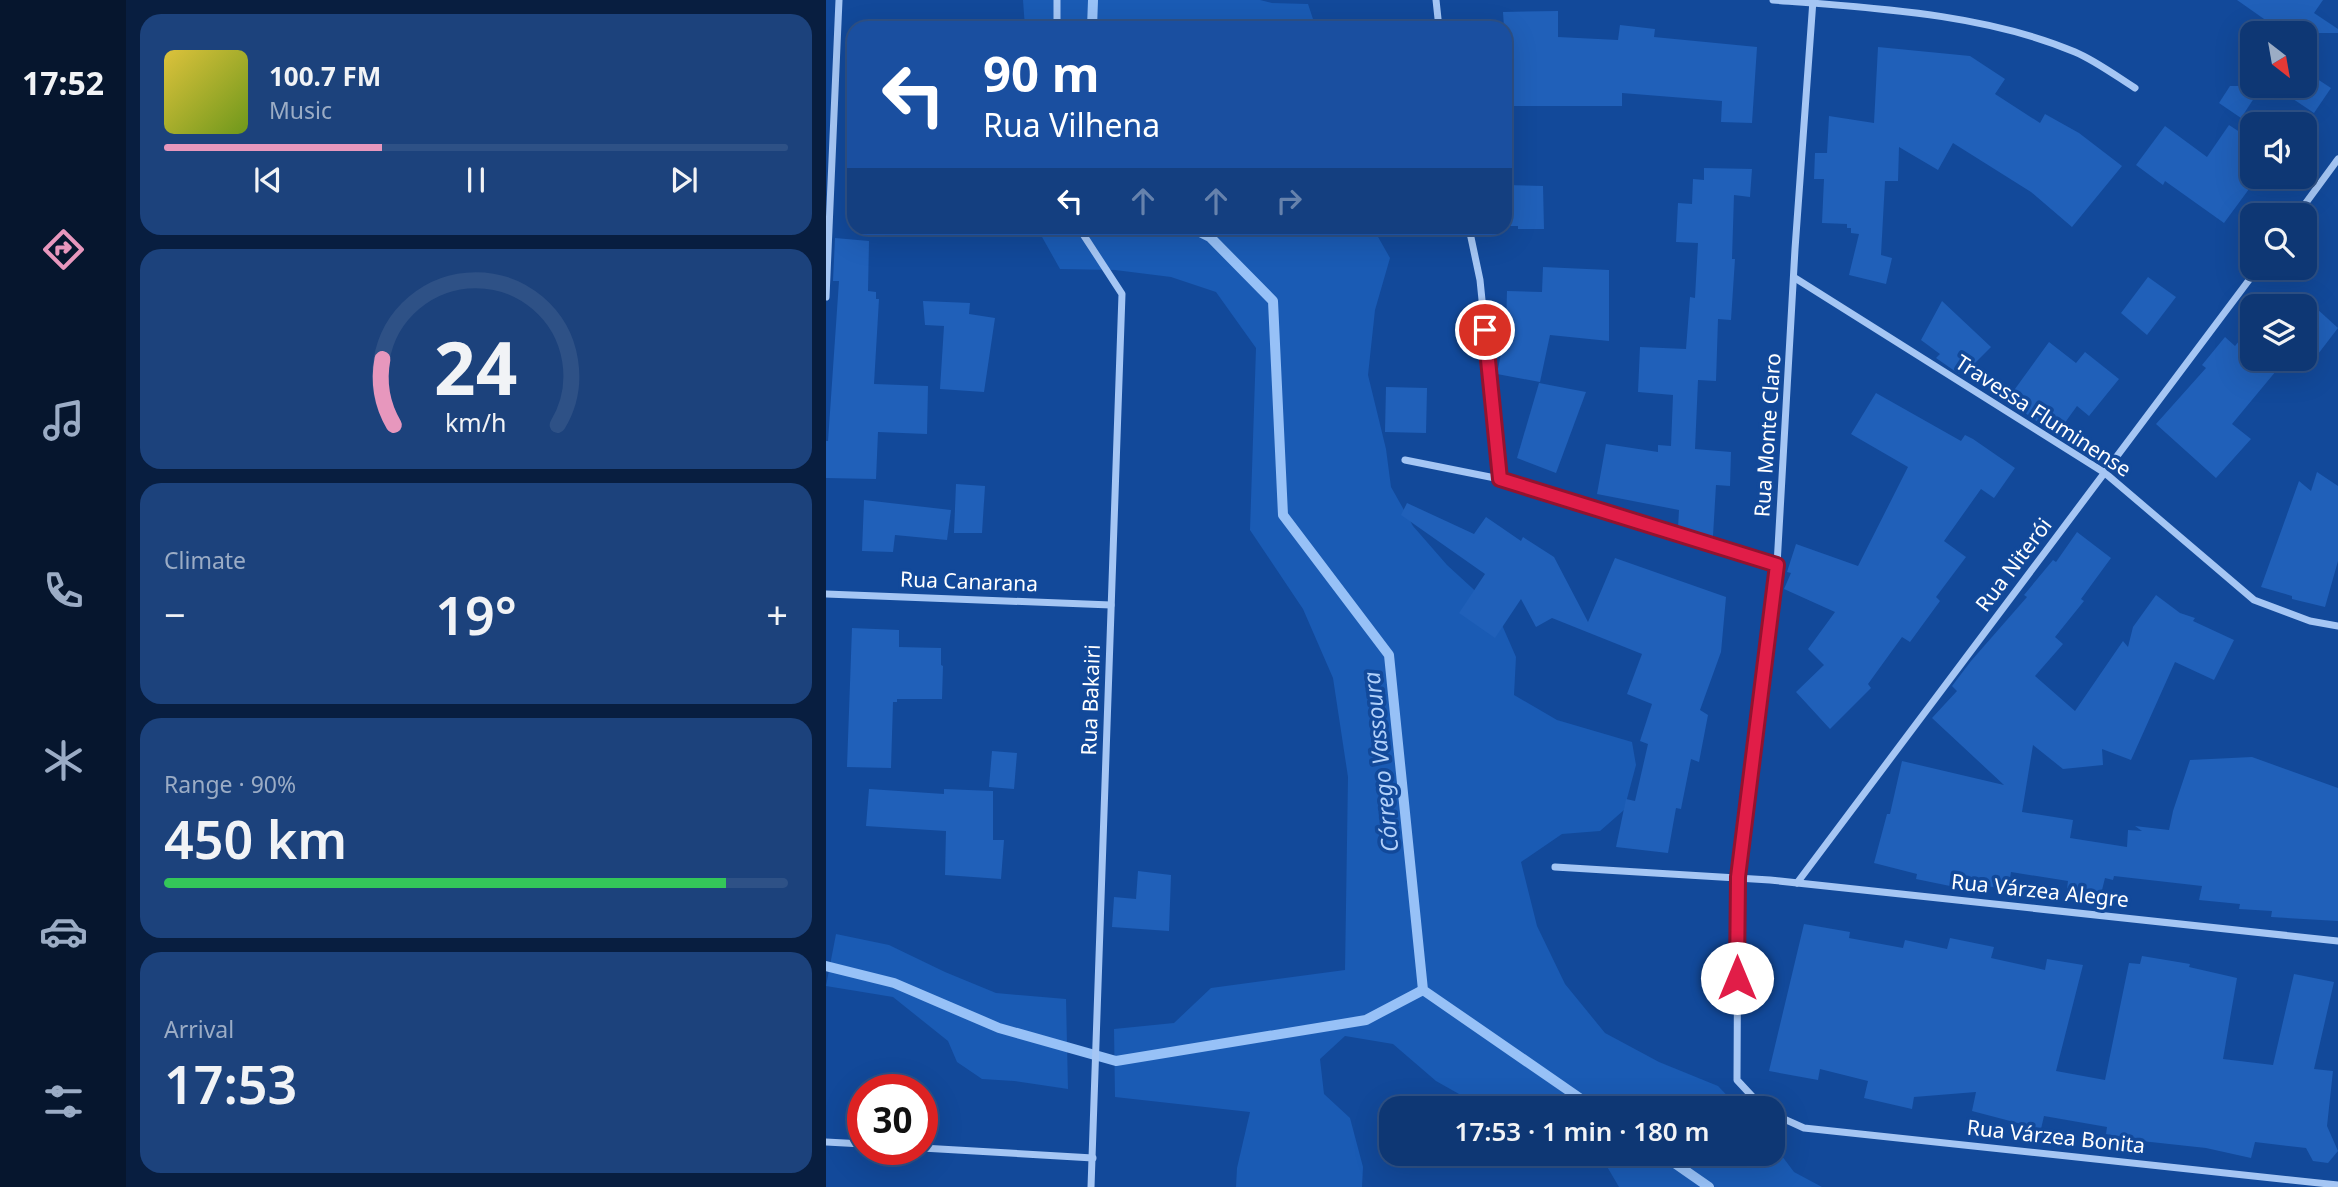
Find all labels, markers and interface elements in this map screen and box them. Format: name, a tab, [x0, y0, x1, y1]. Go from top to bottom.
north arrow	[2240, 21, 2317, 98]
map controls	[2240, 21, 2317, 371]
text: 90 m	[983, 40, 1100, 106]
icon: left	[868, 49, 959, 140]
text: 100.7 FM	[269, 58, 381, 94]
text: 17:52	[22, 61, 104, 104]
text: Music	[269, 94, 332, 126]
text: Rua Vilhena	[983, 103, 1160, 146]
button: sound	[2240, 112, 2317, 189]
icon: previous	[249, 161, 287, 199]
icon: pause	[457, 161, 495, 199]
icon: next	[665, 161, 703, 199]
icon: left	[1051, 182, 1089, 220]
icon: ahead	[1124, 182, 1162, 220]
icon: ahead	[1197, 182, 1235, 220]
icon: right	[1270, 182, 1308, 220]
button: search	[2240, 203, 2317, 280]
icon: directions	[39, 225, 88, 274]
button: layers	[2240, 294, 2317, 371]
pin	[1455, 300, 1515, 360]
icon: arrive	[1466, 311, 1504, 349]
text: 24	[434, 317, 518, 416]
street label: Travessa Fluminense	[1950, 348, 2137, 483]
street label: Rua Monte Claro	[1747, 352, 1787, 518]
icon: music	[39, 396, 88, 445]
text: km/h	[445, 405, 507, 439]
street label: Rua Niterói	[1969, 512, 2058, 617]
text: Climate	[164, 544, 246, 576]
street label: Rua Canarana	[900, 565, 1038, 597]
icon: phone	[39, 566, 88, 615]
text: 19°	[435, 579, 517, 650]
text: −	[164, 588, 186, 640]
text: +	[766, 588, 788, 640]
street label: Rua Bakairi	[1074, 644, 1106, 756]
water label: Córrego Vassoura	[1355, 670, 1405, 854]
icon: climate	[39, 736, 88, 785]
text: Range · 90%	[164, 768, 296, 800]
text: 450 km	[164, 803, 347, 874]
street label: Rua Várzea Alegre	[1950, 867, 2130, 913]
icon: car	[39, 907, 88, 956]
position arrow	[1700, 941, 1774, 1015]
text: Arrival	[164, 1013, 234, 1045]
text: 17:53	[164, 1048, 297, 1119]
speed limit sign: 30	[847, 1074, 938, 1165]
icon: filters	[39, 1077, 88, 1126]
text: 17:53 · 1 min · 180 m	[1455, 1113, 1709, 1149]
street label: Rua Várzea Bonita	[1966, 1113, 2147, 1159]

